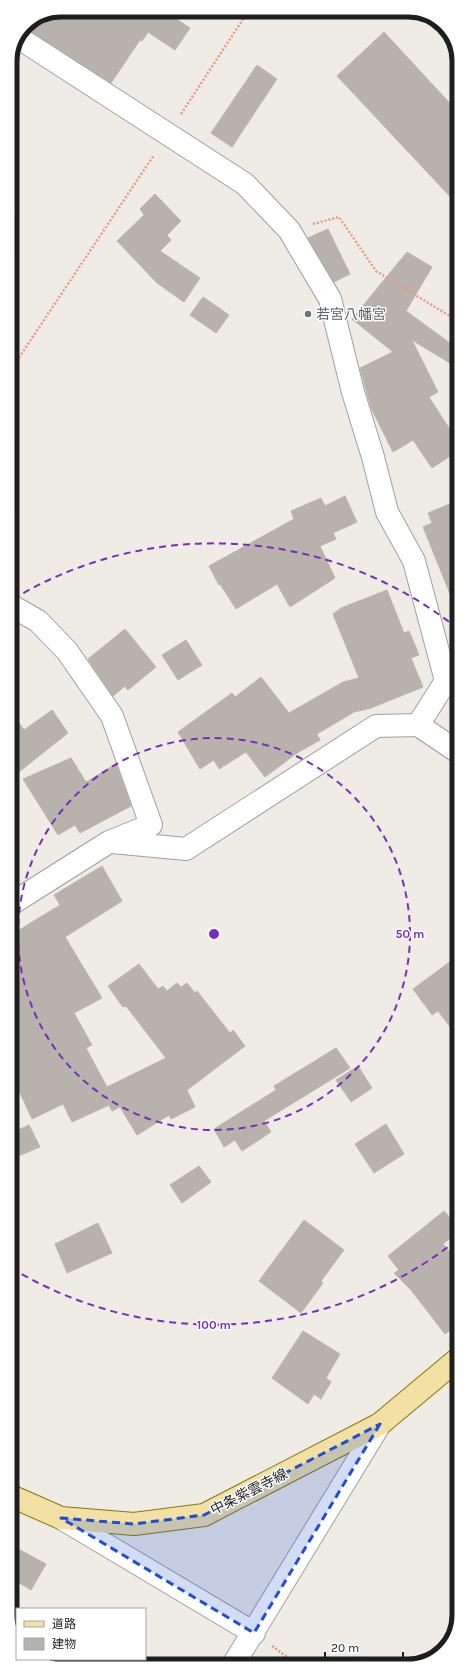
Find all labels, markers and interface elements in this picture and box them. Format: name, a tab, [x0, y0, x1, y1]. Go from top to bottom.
place label: 若宮八幡宮	[316, 306, 386, 323]
marker: 若宮八幡宮	[303, 309, 313, 319]
centre of rings	[207, 927, 221, 941]
text: 50 m	[396, 927, 425, 941]
text: 100 m	[197, 1318, 231, 1332]
street label: 中条紫雲寺線	[208, 1465, 290, 1519]
legend	[16, 1608, 146, 1660]
text: 道路	[52, 1617, 76, 1631]
scale bar	[325, 1634, 403, 1660]
text: 建物	[52, 1637, 76, 1651]
text: 20 m	[331, 1641, 359, 1655]

